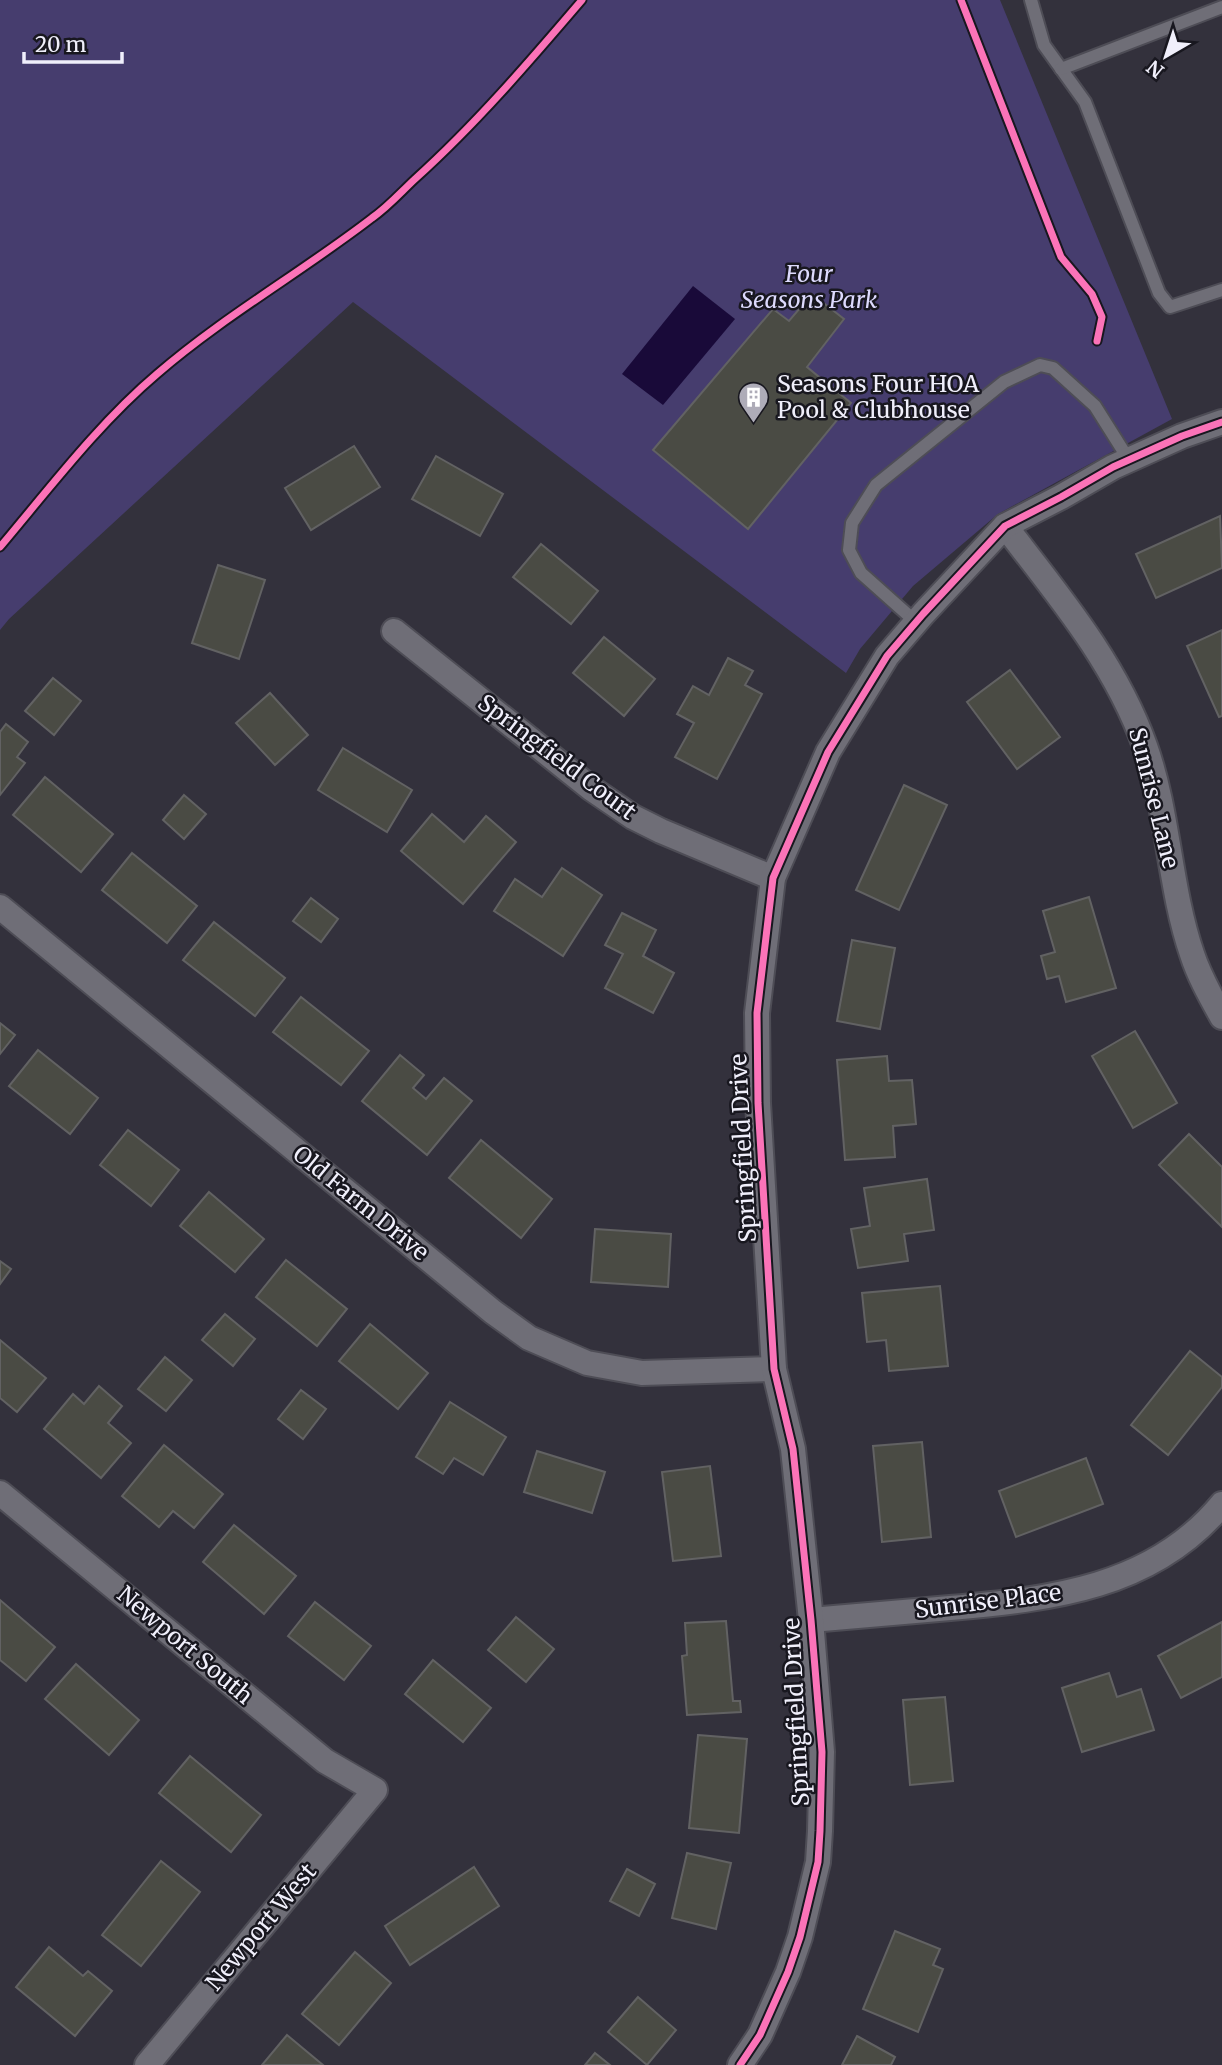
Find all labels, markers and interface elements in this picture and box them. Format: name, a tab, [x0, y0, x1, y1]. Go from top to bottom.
scale bar	[24, 21, 122, 65]
north arrow	[1131, 21, 1201, 91]
text: 20 m	[35, 31, 87, 58]
text: N	[1142, 55, 1169, 83]
park label: Four Seasons Park	[741, 259, 878, 314]
place label: Seasons Four HOA Pool & Clubhouse	[777, 369, 980, 424]
building icon: Seasons Four HOA Pool & Clubhouse	[737, 380, 771, 424]
street label: Springfield Court	[472, 688, 642, 826]
street label: Sunrise Lane	[1123, 724, 1186, 871]
street label: Springfield Drive	[723, 1053, 762, 1243]
street label: Old Farm Drive	[287, 1139, 435, 1266]
street label: Sunrise Place	[913, 1577, 1063, 1624]
street label: Newport South	[112, 1579, 259, 1710]
street label: Springfield Drive	[776, 1617, 815, 1807]
street label: Newport West	[199, 1857, 322, 1996]

